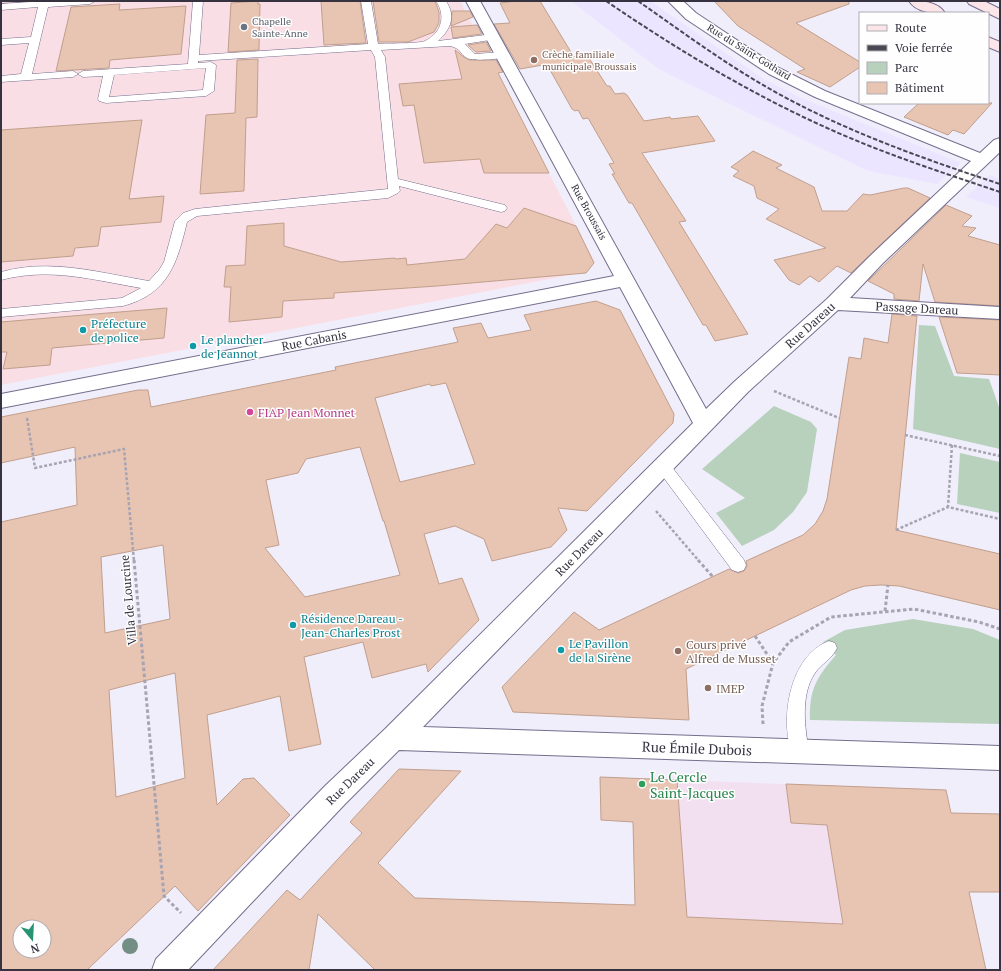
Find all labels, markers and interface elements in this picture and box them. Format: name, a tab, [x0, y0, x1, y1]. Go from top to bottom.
legend	[859, 12, 989, 104]
place label: Chapelle Sainte-Anne	[252, 15, 308, 40]
text: Route	[895, 20, 926, 35]
street label: Rue du Saint-Gothard	[705, 21, 794, 83]
marker: Chapelle Sainte-Anne	[239, 22, 249, 32]
text: Voie ferrée	[895, 40, 953, 55]
place label: Crèche familiale municipale Broussais	[542, 48, 636, 73]
marker: Crèche familiale municipale Broussais	[529, 55, 539, 65]
text: Parc	[895, 60, 919, 75]
text: Bâtiment	[895, 80, 945, 95]
street label: Rue Broussais	[568, 182, 610, 242]
street label: Passage Dareau	[875, 298, 959, 318]
street label: Rue Dareau	[782, 299, 838, 351]
place label: Préfecture de police	[91, 316, 146, 345]
marker: Préfecture de police	[78, 325, 88, 335]
street label: Rue Cabanis	[280, 326, 348, 354]
place label: Le plancher de Jeannot	[201, 332, 264, 361]
marker: Le plancher de Jeannot	[188, 341, 198, 351]
place label: FIAP Jean Monnet	[258, 405, 356, 420]
marker: FIAP Jean Monnet	[245, 407, 255, 417]
street label: Rue Dareau	[552, 525, 606, 579]
street label: Villa de Lourcine	[117, 554, 139, 646]
place label: Résidence Dareau - Jean-Charles Prost	[301, 611, 403, 640]
marker: Résidence Dareau - Jean-Charles Prost	[288, 620, 298, 630]
place label: Le Pavillon de la Sirène	[569, 636, 631, 665]
place label: Cours privé Alfred de Musset	[686, 637, 776, 666]
marker: Le Pavillon de la Sirène	[556, 645, 566, 655]
marker: Cours privé Alfred de Musset	[673, 646, 683, 656]
place label: IMEP	[716, 681, 745, 696]
marker: IMEP	[703, 683, 713, 693]
street label: Rue Émile Dubois	[642, 737, 752, 759]
street label: Rue Dareau	[323, 754, 377, 808]
place label: Le Cercle Saint-Jacques	[650, 767, 735, 802]
marker: Le Cercle Saint-Jacques	[637, 779, 647, 789]
north arrow	[12, 919, 52, 959]
text: N	[28, 941, 41, 957]

